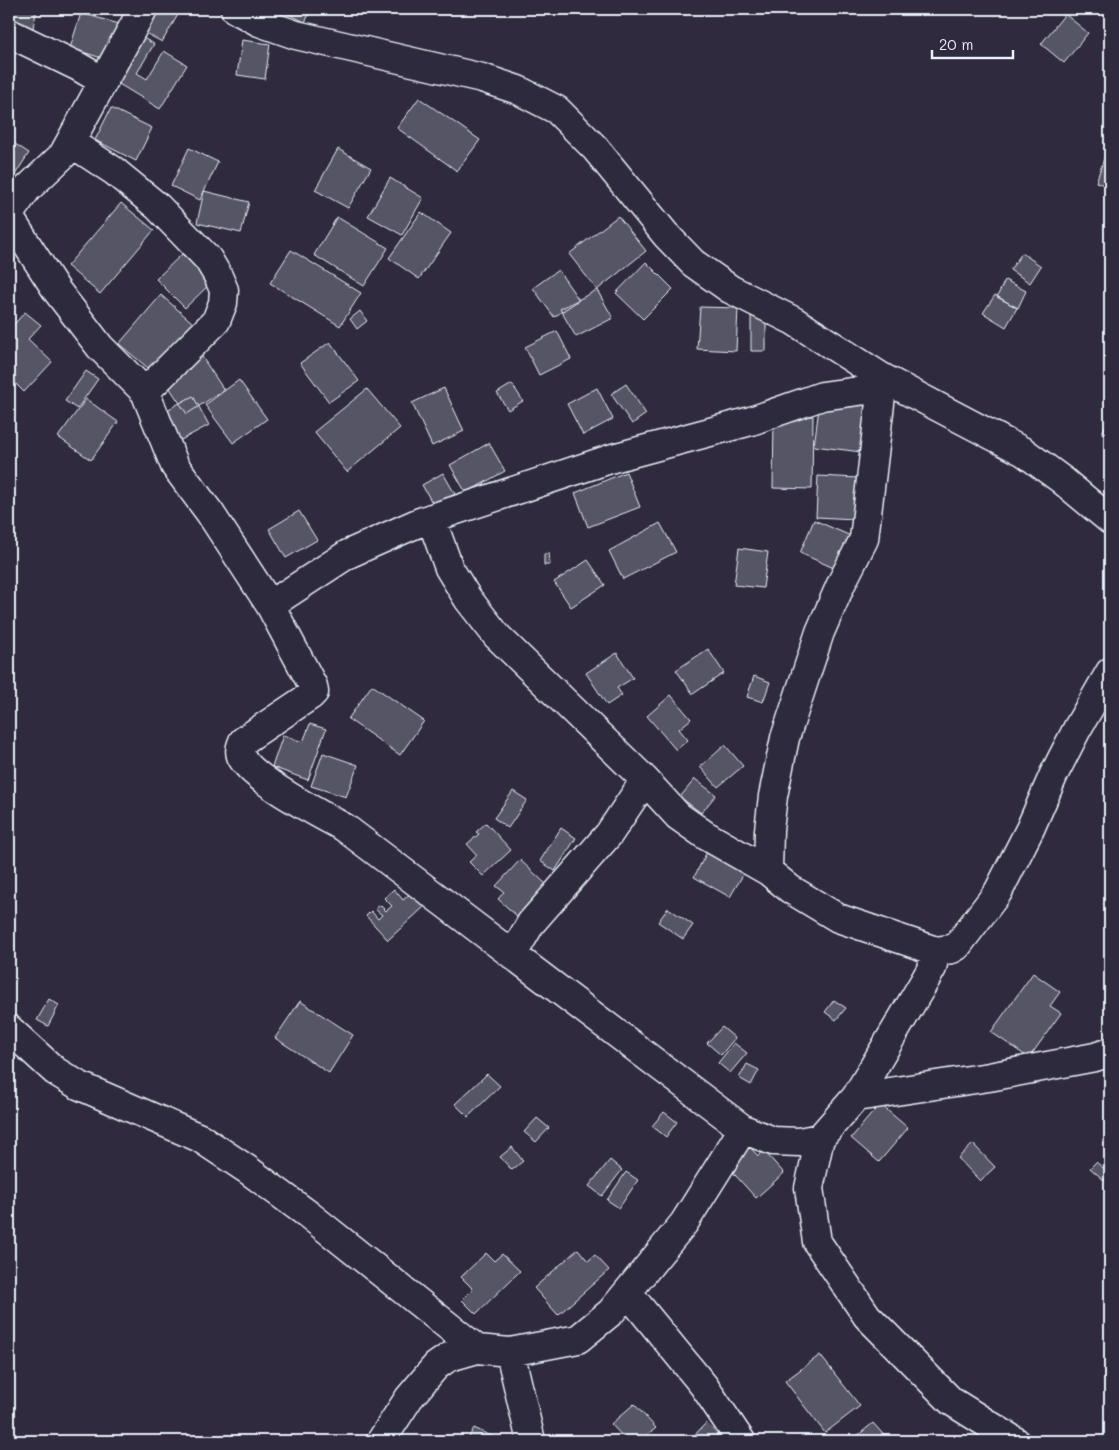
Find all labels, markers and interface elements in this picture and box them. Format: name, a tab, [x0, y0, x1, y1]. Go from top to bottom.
scale bar	[932, 28, 1013, 60]
text: 20 m	[939, 34, 973, 54]

